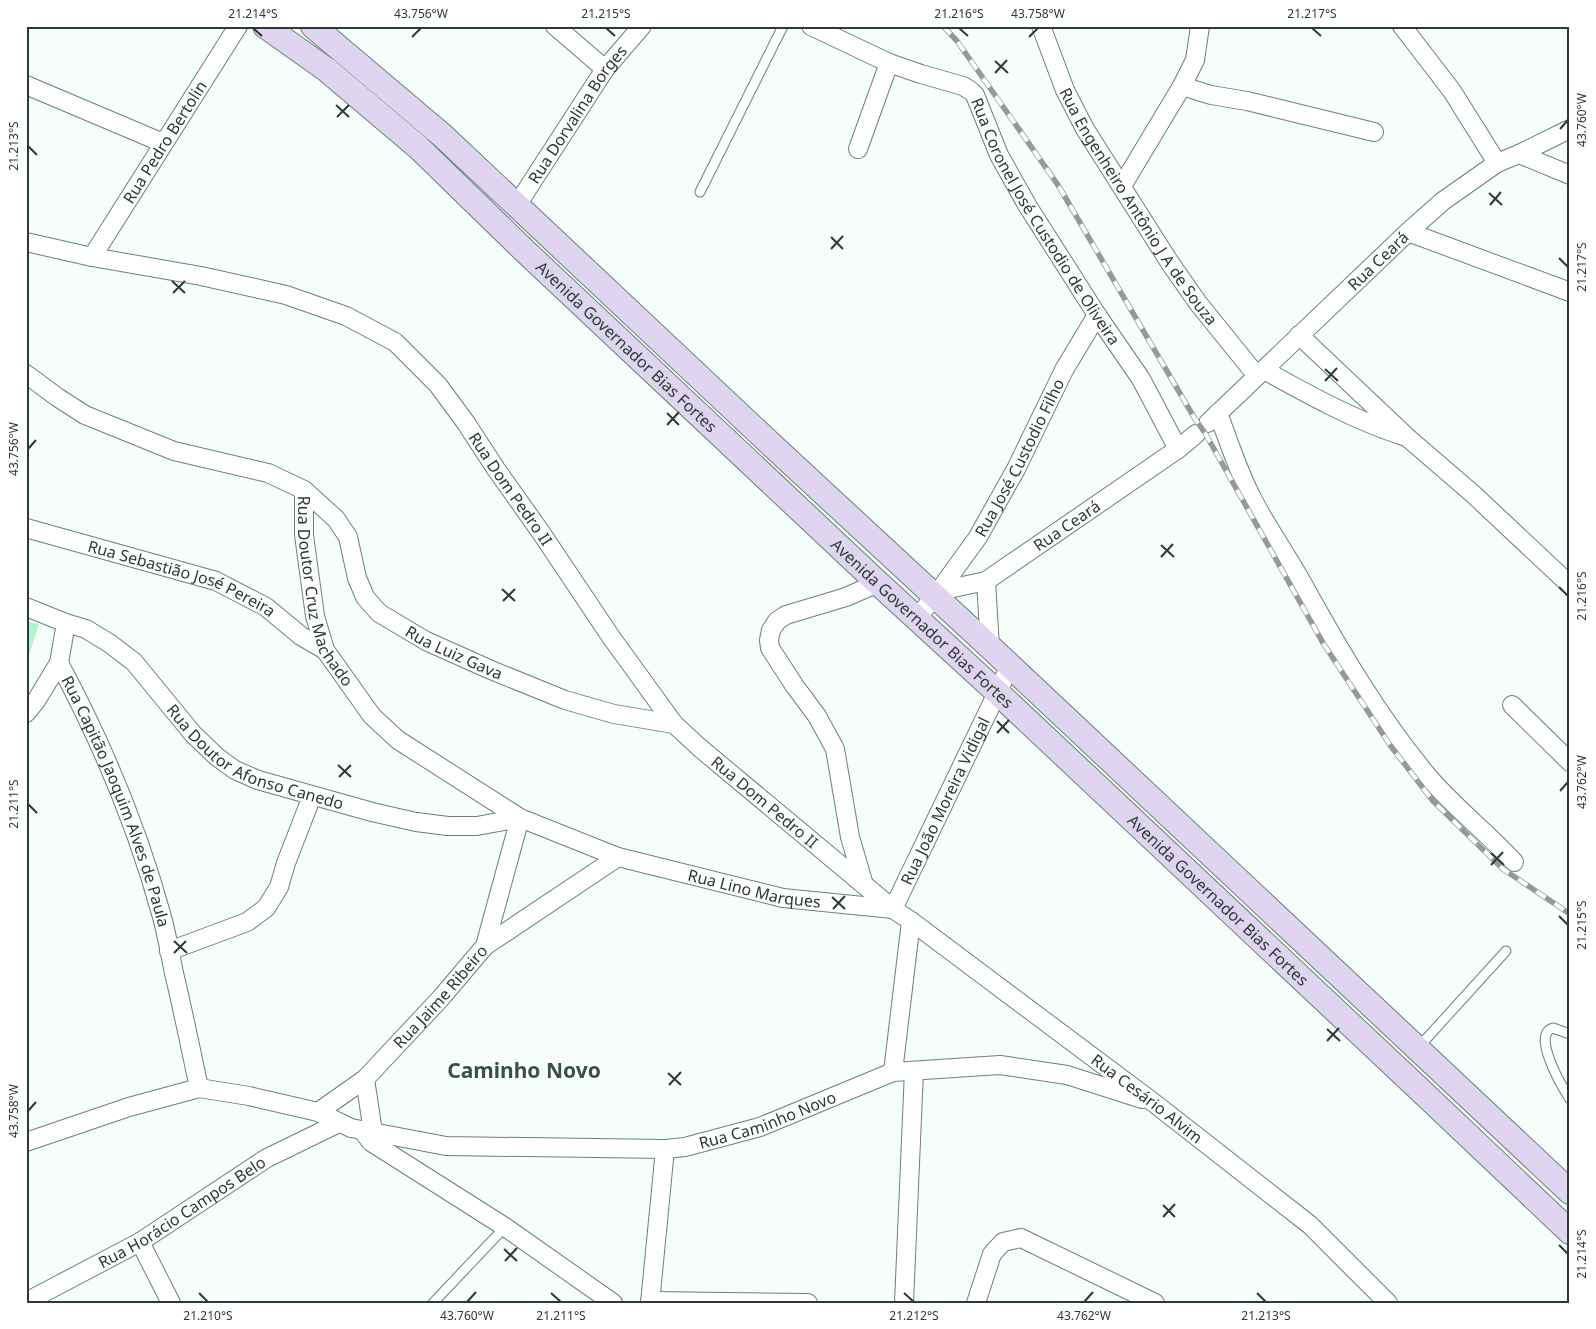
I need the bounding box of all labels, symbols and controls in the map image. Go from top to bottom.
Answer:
text: 21.214°S [228,5,278,22]
text: 43.756°W [394,5,448,22]
text: 21.215°S [581,5,631,22]
text: 21.216°S [934,5,984,22]
text: 43.758°W [1011,5,1065,22]
text: 21.217°S [1287,5,1337,22]
street label: Rua Dorvalina Borges [523,40,632,188]
street label: Rua Pedro Bertolin [118,76,212,208]
street label: Rua Engenheiro Antônio J A de Souza [1055,84,1223,330]
text: 43.760°W [1573,93,1590,147]
street label: Rua Coronel José Custodio de Oliveira [966,95,1125,349]
text: 21.213°S [5,121,22,171]
street label: Rua Ceará [1343,226,1413,295]
text: 21.217°S [1573,242,1590,292]
street label: Avenida Governador Bias Fortes [531,256,722,437]
street label: Rua José Custodio Filho [969,375,1069,541]
text: 43.756°W [5,422,22,476]
street label: Rua Dom Pedro II [464,428,558,550]
street label: Rua Ceará [1029,495,1104,556]
street label: Rua Doutor Cruz Machado [293,496,358,691]
street label: Avenida Governador Bias Fortes [826,534,1018,713]
street label: Rua Sebastião José Pereira [85,535,280,622]
text: 21.216°S [1573,571,1590,621]
street label: Rua Luiz Gava [401,620,506,685]
street label: Rua Capitão Jaoquim Alves de Paula [56,672,175,929]
street label: Rua Doutor Afonso Canedo [162,699,346,815]
street label: Rua João Moreira Vidigal [895,713,995,888]
street label: Rua Dom Pedro II [707,751,823,853]
text: 43.762°W [1573,755,1590,809]
text: 21.211°S [5,779,22,829]
street label: Avenida Governador Bias Fortes [1123,809,1313,991]
street label: Rua Lino Marques [686,864,822,913]
text: 21.215°S [1573,900,1590,950]
street label: Rua Jaime Ribeiro [388,940,492,1053]
street label: Rua Cesário Alvim [1087,1049,1207,1148]
district label: Caminho Novo [447,1056,601,1084]
text: 43.758°W [5,1084,22,1138]
street label: Rua Caminho Novo [696,1086,839,1154]
street label: Rua Horácio Campos Belo [94,1151,270,1273]
text: 21.214°S [1573,1229,1590,1279]
text: 21.210°S [183,1307,233,1324]
text: 43.760°W [440,1307,494,1324]
text: 21.211°S [536,1307,586,1324]
text: 21.212°S [889,1307,939,1324]
text: 43.762°W [1057,1307,1111,1324]
text: 21.213°S [1241,1307,1291,1324]

